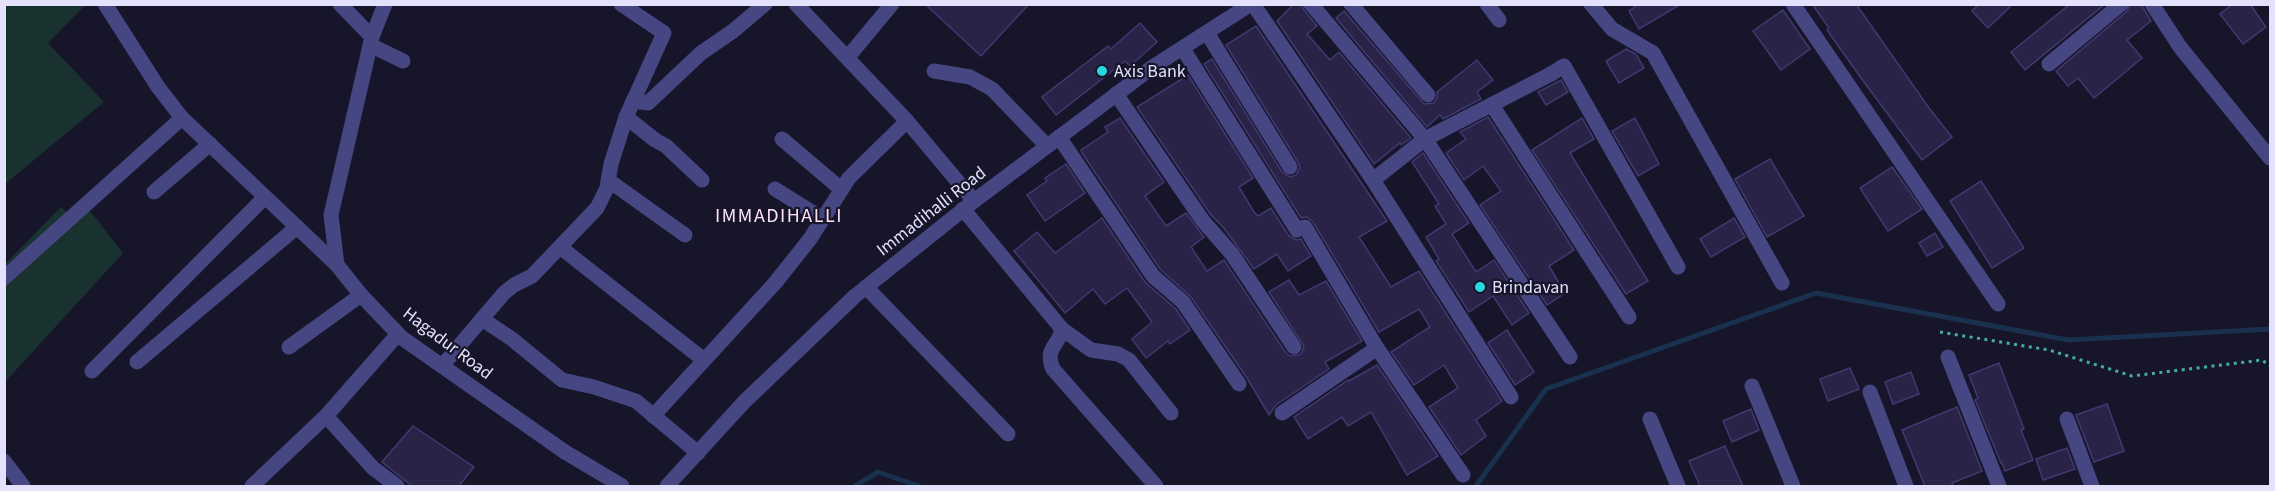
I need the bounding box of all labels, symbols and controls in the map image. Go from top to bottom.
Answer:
place label: Axis Bank [1114,59,1186,84]
marker: Axis Bank [1095,64,1109,78]
street label: Immadihalli Road [871,161,991,262]
district label: IMMADIHALLI [715,202,843,230]
place label: Brindavan [1492,275,1569,300]
marker: Brindavan [1473,280,1487,294]
street label: Hagadur Road [397,301,498,386]

